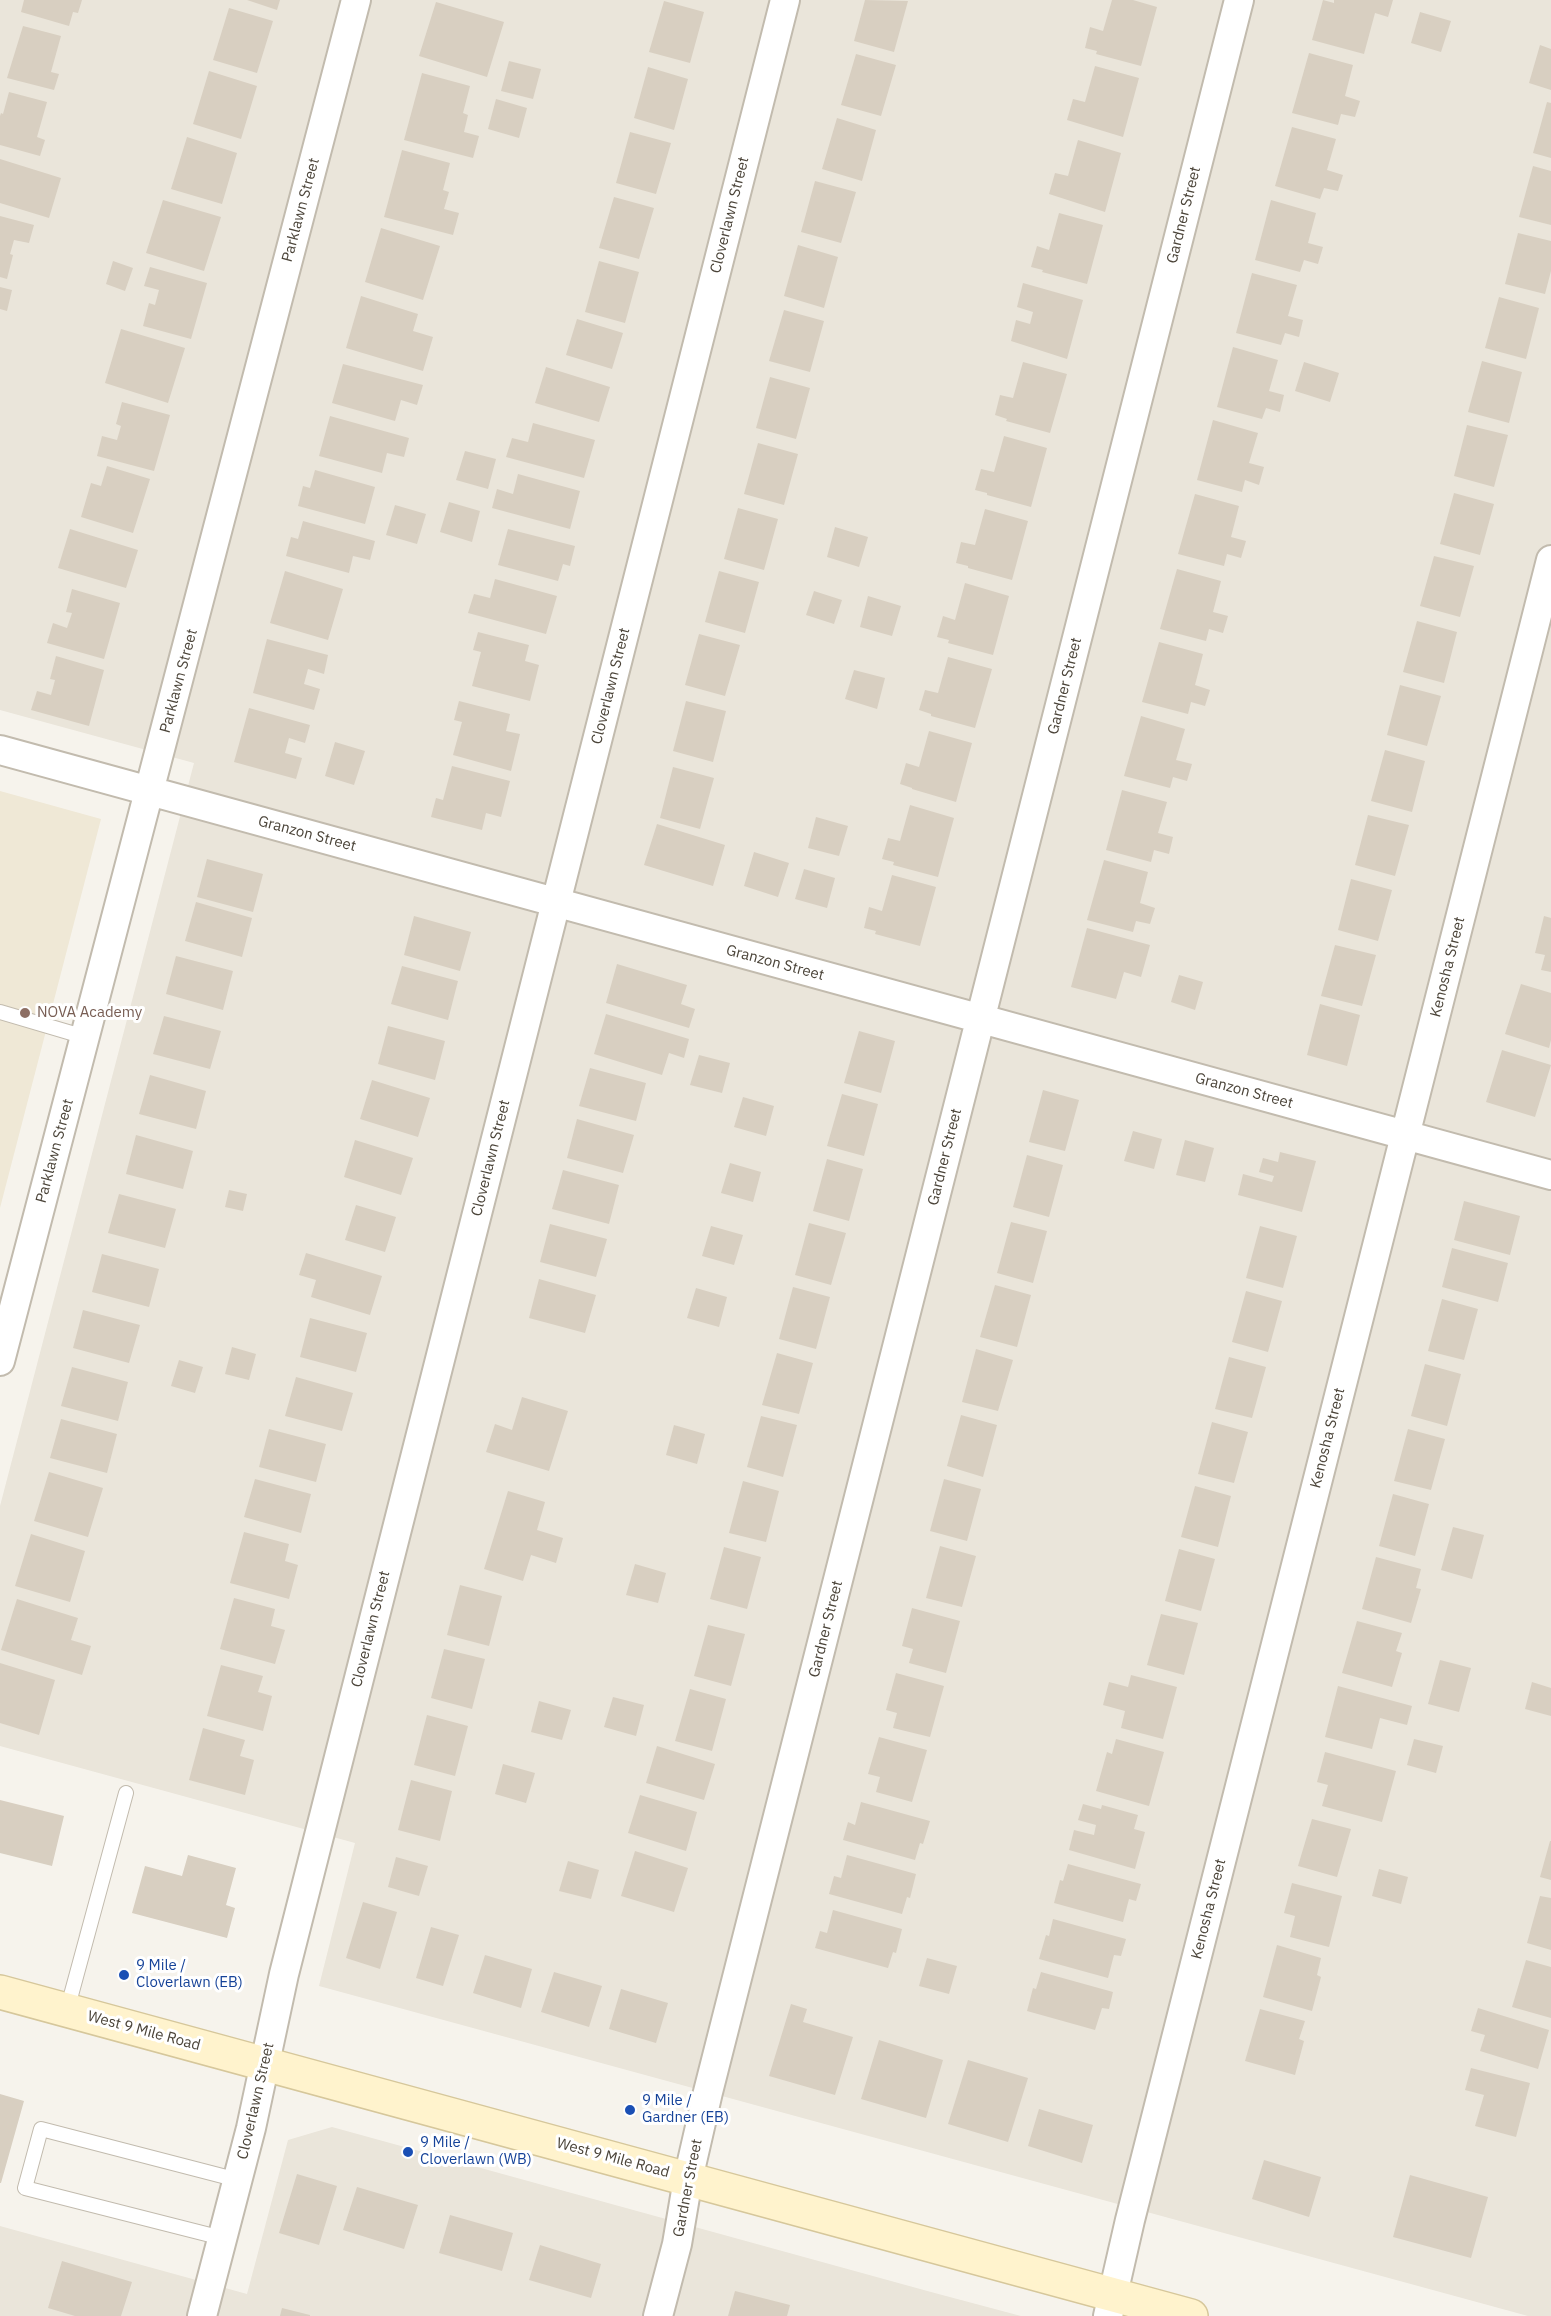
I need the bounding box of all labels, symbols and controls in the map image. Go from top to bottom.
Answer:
street label: Cloverlawn Street [707,155,753,275]
street label: Parklawn Street [278,156,324,264]
street label: Gardner Street [1163,165,1205,265]
street label: Cloverlawn Street [588,626,634,746]
street label: Parklawn Street [156,627,202,735]
street label: Gardner Street [1044,636,1086,736]
street label: Granzon Street [256,812,358,856]
street label: Kenosha Street [1427,915,1469,1019]
street label: Granzon Street [724,941,826,985]
place label: NOVA Academy [37,1004,142,1022]
marker: NOVA Academy [18,1006,32,1020]
street label: Granzon Street [1193,1069,1295,1113]
street label: Parklawn Street [32,1097,78,1205]
street label: Cloverlawn Street [468,1098,514,1218]
street label: Gardner Street [924,1107,966,1207]
street label: Kenosha Street [1307,1386,1349,1490]
street label: Cloverlawn Street [348,1569,394,1689]
street label: Gardner Street [805,1579,847,1679]
street label: Kenosha Street [1188,1857,1230,1961]
place label: 9 Mile / Cloverlawn (EB) [136,1957,243,1992]
marker: 9 Mile / Cloverlawn (EB) [117,1968,131,1982]
street label: West 9 Mile Road [86,2007,202,2055]
street label: Cloverlawn Street [234,2041,278,2161]
place label: 9 Mile / Gardner (EB) [642,2092,729,2127]
marker: 9 Mile / Gardner (EB) [623,2103,637,2117]
place label: 9 Mile / Cloverlawn (WB) [420,2134,532,2169]
street label: West 9 Mile Road [555,2134,671,2182]
street label: Gardner Street [670,2137,706,2239]
marker: 9 Mile / Cloverlawn (WB) [401,2145,415,2159]

